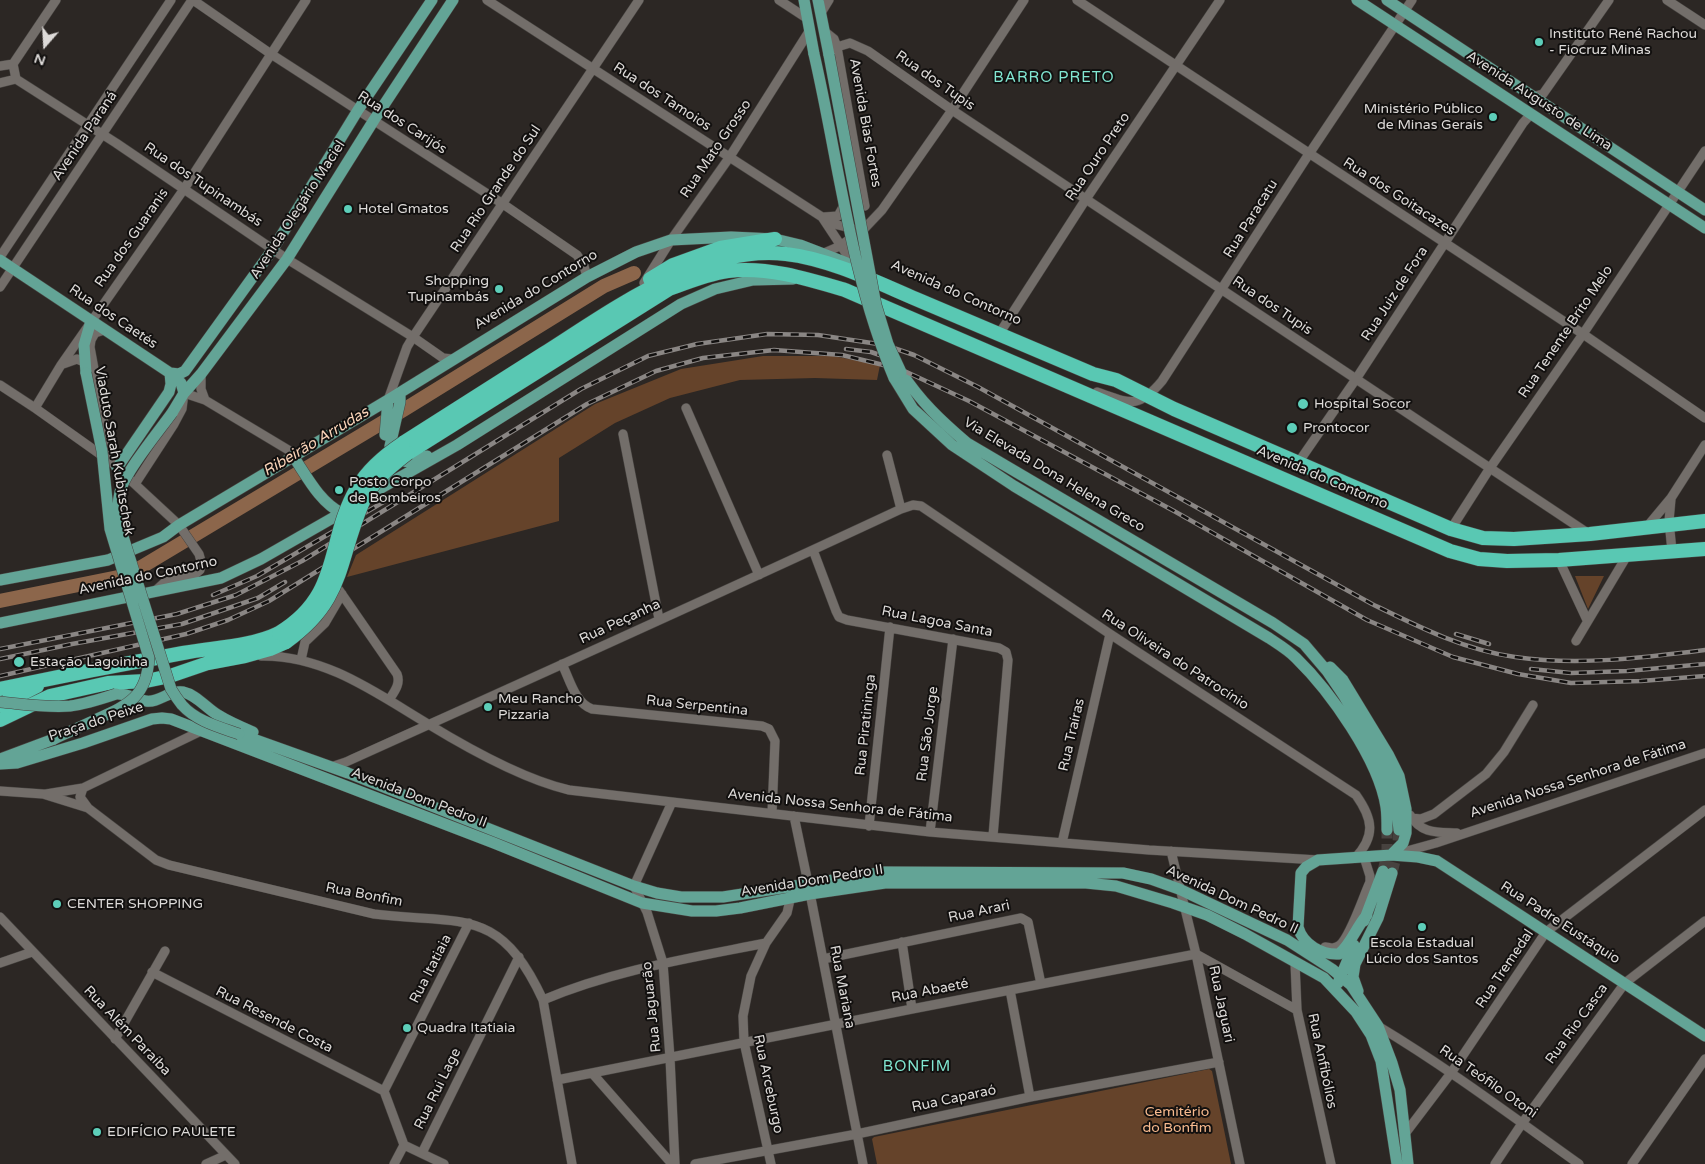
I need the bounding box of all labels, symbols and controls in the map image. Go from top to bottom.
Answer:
north arrow [20,20,70,70]
place label: Instituto René Rachou - Fiocruz Minas [1549,26,1697,58]
marker: Instituto René Rachou - Fiocruz Minas [1533,36,1545,48]
street label: Rua dos Tupis [892,47,978,115]
street label: Avenida Augusto de Lima [1463,48,1615,154]
text: N [32,50,48,70]
street label: Avenida Bias Fortes [845,57,885,189]
street label: Rua dos Tamoios [610,59,714,135]
district label: BARRO PRETO [992,69,1116,87]
street label: Avenida Paraná [49,88,121,184]
street label: Rua dos Carijós [354,88,450,158]
street label: Rua Mato Grosso [677,97,755,201]
place label: Ministério Público de Minas Gerais [1364,101,1483,134]
street label: Rua Ouro Preto [1062,110,1134,204]
marker: Ministério Público de Minas Gerais [1487,111,1499,123]
street label: Rua Rio Grande do Sul [447,122,545,256]
street label: Avenida Olegário Maciel [247,138,349,282]
street label: Rua dos Tupinambás [141,139,265,231]
street label: Rua dos Goitacazes [1340,154,1458,240]
street label: Rua Paracatu [1220,177,1282,261]
street label: Rua dos Guaranis [92,185,172,291]
place label: Hotel Gmatos [358,201,449,217]
marker: Hotel Gmatos [342,203,354,215]
street label: Rua Juiz de Fora [1358,244,1432,344]
street label: Avenida do Contorno [471,246,601,334]
street label: Avenida do Contorno [888,257,1024,329]
street label: Rua Tenente Brito Melo [1515,263,1617,401]
place label: Shopping Tupinambás [408,273,489,306]
street label: Rua dos Tupis [1229,273,1315,339]
street label: Rua dos Caetés [66,281,160,353]
marker: Shopping Tupinambás [493,283,505,295]
street label: Viaduto Sarah Kubitschek [91,365,137,537]
place label: Hospital Socor [1314,396,1411,412]
marker: Hospital Socor [1296,397,1310,411]
water label: Ribeirão Arrudas [260,403,372,481]
street label: Via Elevada Dona Helena Greco [960,414,1148,536]
place label: Prontocor [1303,420,1369,436]
marker: Prontocor [1285,421,1299,435]
street label: Avenida do Contorno [1254,443,1390,513]
place label: Posto Corpo de Bombeiros [349,474,441,507]
marker: Posto Corpo de Bombeiros [333,484,345,496]
street label: Avenida do Contorno [77,553,219,599]
street label: Rua Peçanha [577,596,663,648]
street label: Rua Lagoa Santa [880,603,994,641]
street label: Rua Oliveira do Patrocínio [1098,606,1252,714]
place label: Estação Lagoinha [30,654,148,670]
marker: Estação Lagoinha [12,655,26,669]
street label: Rua Piratininga [852,673,880,777]
street label: Rua São Jorge [914,686,942,782]
place label: Meu Rancho Pizzaria [498,691,582,724]
street label: Rua Serpentina [645,692,749,720]
street label: Rua Traíras [1055,697,1089,773]
street label: Praça do Peixe [47,699,145,745]
marker: Meu Rancho Pizzaria [482,701,494,713]
street label: Avenida Nossa Senhora de Fátima [1468,736,1688,822]
street label: Avenida Dom Pedro II [349,764,489,832]
street label: Avenida Nossa Senhora de Fátima [727,786,953,826]
street label: Avenida Dom Pedro II [740,861,884,901]
street label: Avenida Dom Pedro II [1163,862,1301,938]
street label: Rua Padre Eustáquio [1497,878,1623,968]
street label: Rua Bonfim [324,879,404,911]
place label: CENTER SHOPPING [67,896,203,912]
street label: Rua Arari [947,897,1011,927]
marker: CENTER SHOPPING [51,898,63,910]
marker: Escola Estadual Lúcio dos Santos [1416,921,1428,933]
street label: Rua Tremedal [1472,926,1538,1012]
street label: Rua Itatiaia [407,932,455,1006]
place label: Escola Estadual Lúcio dos Santos [1366,935,1478,968]
street label: Rua Mariana [826,944,858,1030]
street label: Rua Jaguarão [639,961,665,1053]
street label: Rua Jaguari [1205,964,1237,1044]
street label: Rua Abaeté [890,975,970,1007]
street label: Rua Rio Casca [1542,981,1612,1067]
street label: Rua Além Paraíba [80,983,174,1079]
street label: Rua Resende Costa [213,983,335,1057]
street label: Rua Anfibólios [1304,1012,1340,1110]
place label: Quadra Itatiaia [417,1020,515,1036]
marker: Quadra Itatiaia [401,1022,413,1034]
street label: Rua Arceburgo [749,1033,787,1135]
street label: Rua Teófilo Otoni [1436,1042,1540,1122]
street label: Rua Rui Lage [411,1046,465,1132]
district label: BONFIM [882,1058,952,1076]
street label: Rua Caparaó [910,1082,998,1116]
park label: Cemitério do Bonfim [1142,1104,1212,1136]
place label: EDIFÍCIO PAULETE [107,1124,236,1140]
marker: EDIFÍCIO PAULETE [91,1126,103,1138]

